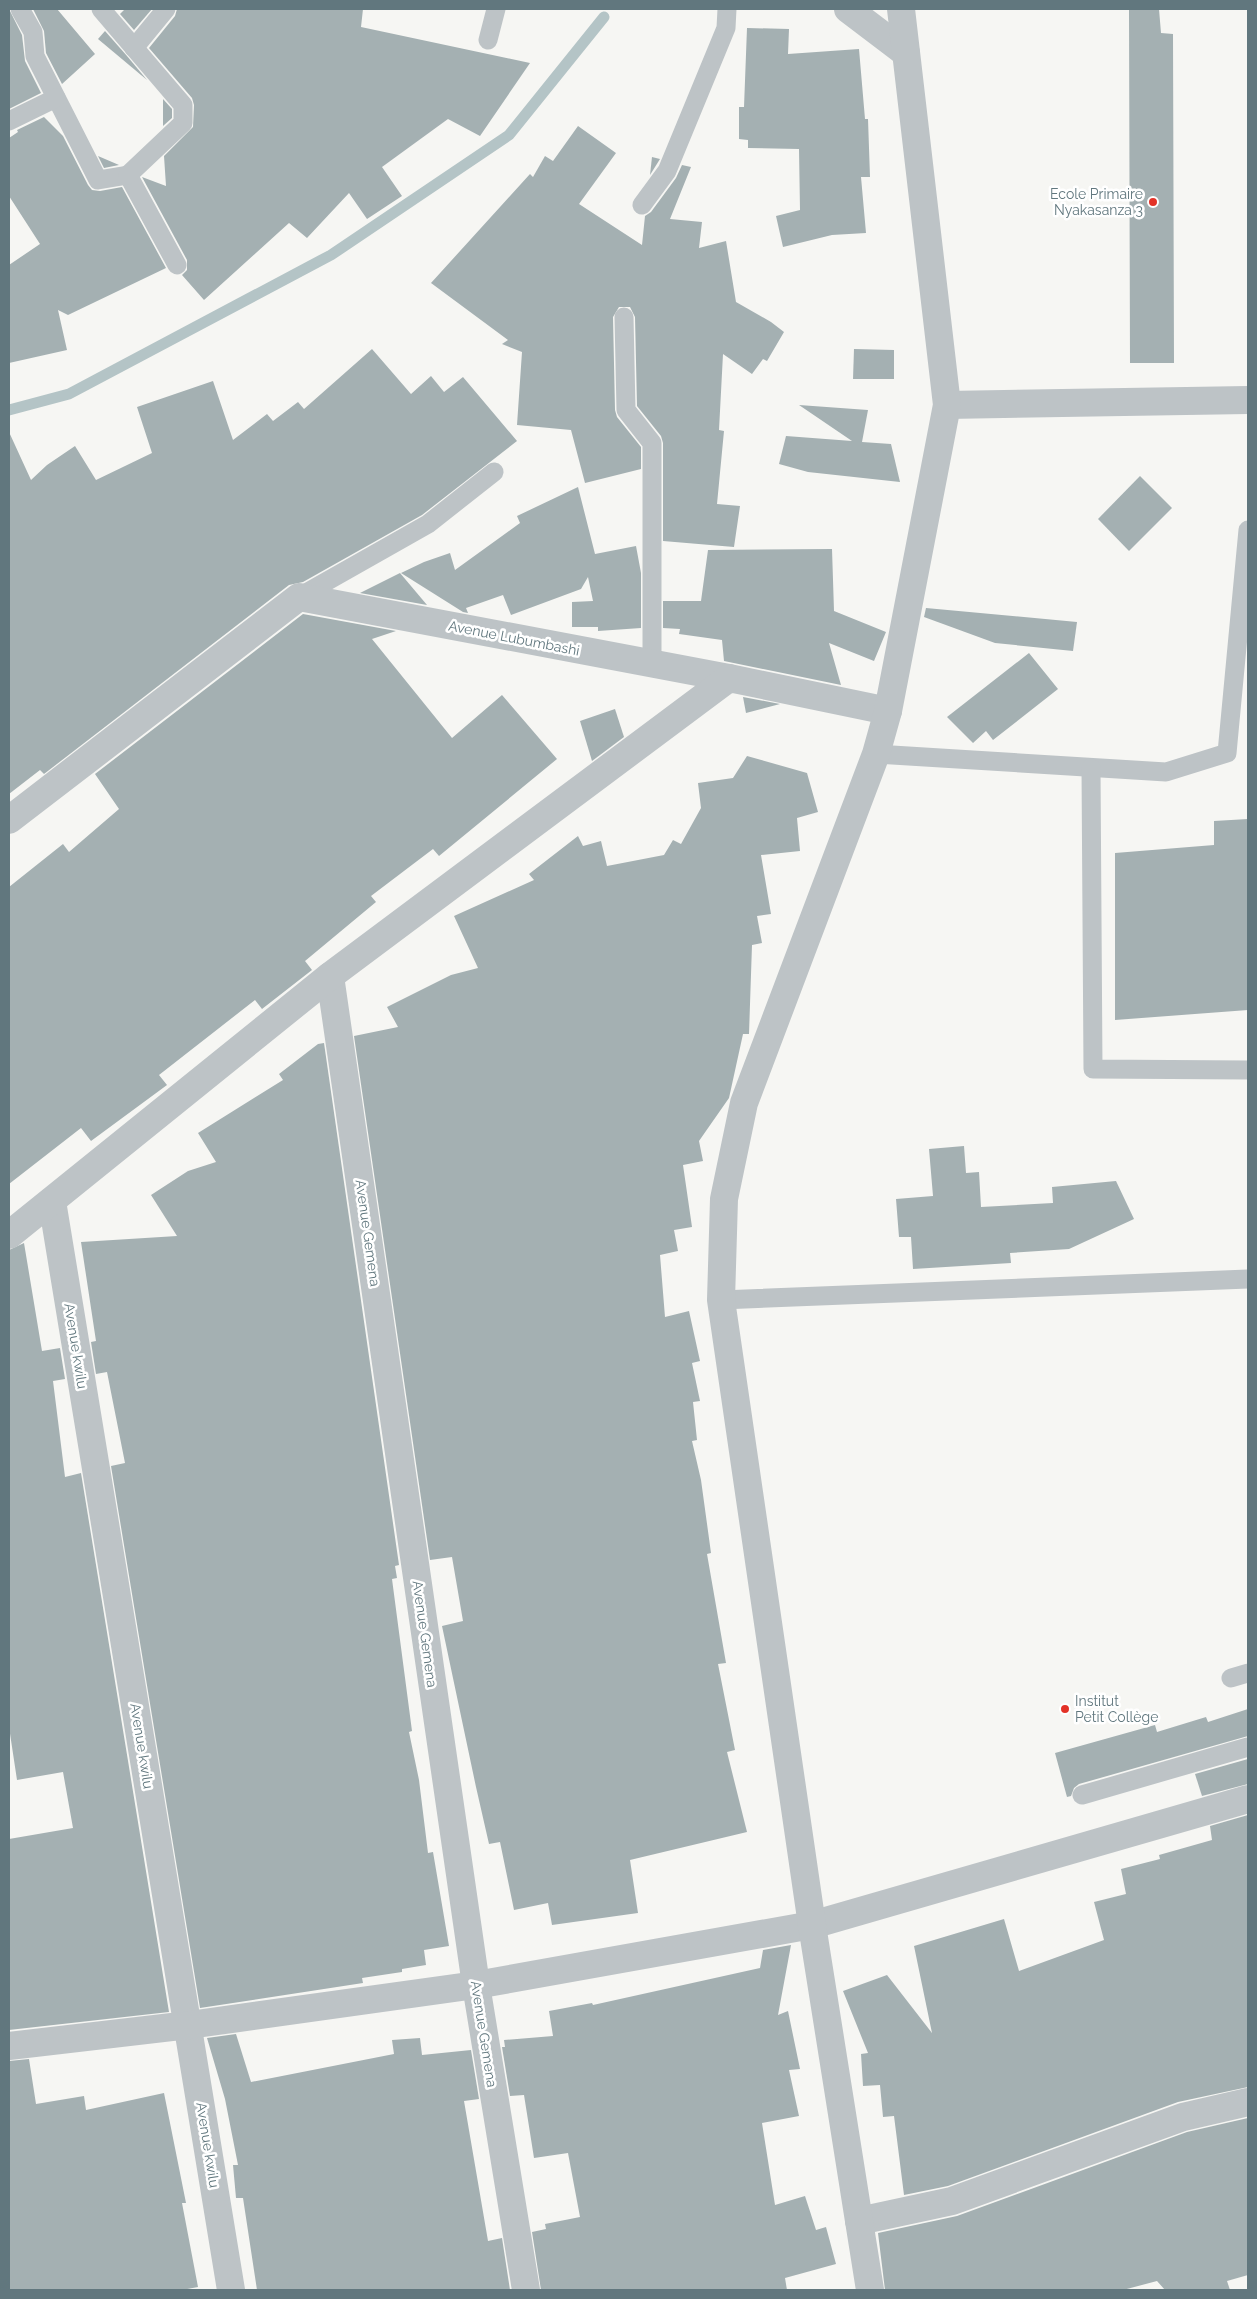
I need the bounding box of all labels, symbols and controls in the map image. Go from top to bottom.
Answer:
place label: Ecole Primaire Nyakasanza 3 [1050,186,1143,218]
marker: Ecole Primaire Nyakasanza 3 [1147,196,1159,208]
street label: Avenue Lubumbashi [447,617,581,659]
street label: Avenue Gemena [353,1178,383,1288]
street label: Avenue kwilu [61,1302,91,1390]
street label: Avenue Gemena [410,1579,440,1689]
place label: Institut Petit Collège [1075,1693,1158,1725]
street label: Avenue kwilu [127,1702,157,1790]
marker: Institut Petit Collège [1059,1703,1071,1715]
street label: Avenue Gemena [468,1979,500,2089]
street label: Avenue kwilu [193,2101,223,2189]

